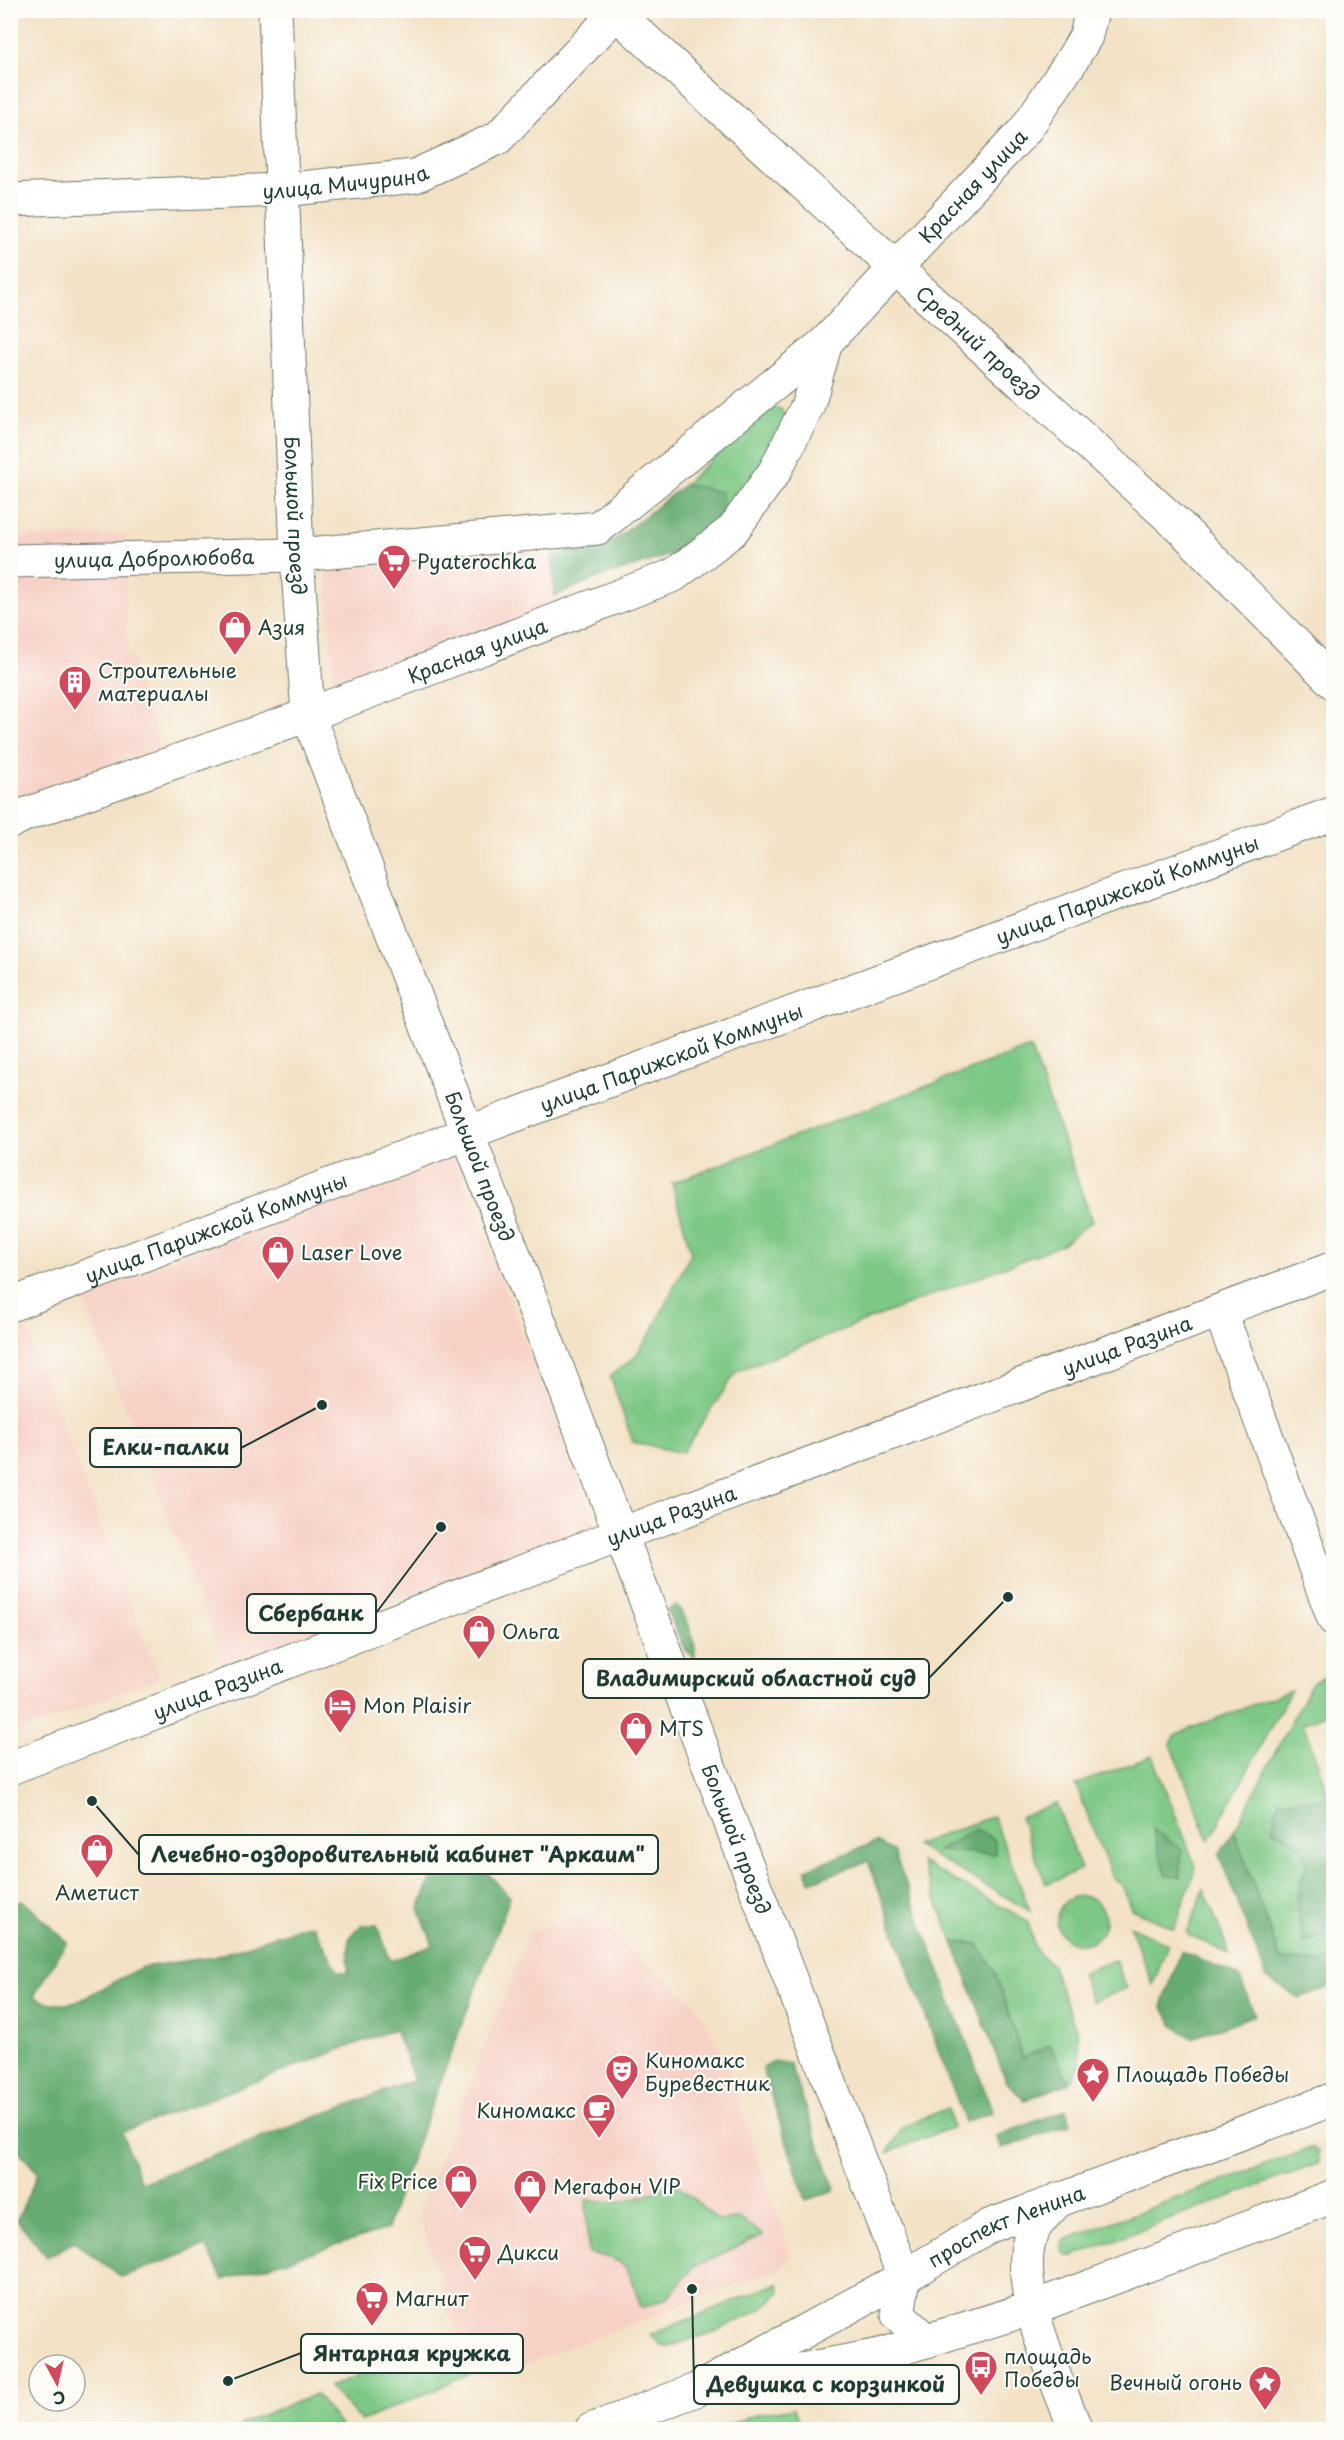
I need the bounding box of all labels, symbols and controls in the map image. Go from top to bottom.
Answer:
street label: Красная улица [912,121,1034,250]
street label: улица Мичурина [262,157,434,206]
street label: Средний проезд [909,278,1047,408]
street label: Большой проезд [277,436,315,596]
street label: улица Добролюбова [53,541,255,575]
supermarket icon: Pyaterochka [376,543,412,590]
place label: Pyaterochka [417,546,537,576]
shop icon: Азия [217,609,253,656]
street label: Красная улица [403,610,552,691]
place label: Азия [258,612,305,642]
place label: Строительные материалы [98,655,237,708]
building icon: Строительные материалы [57,664,93,711]
street label: улица Парижской Коммуны [991,827,1263,952]
street label: улица Парижской Коммуны [535,995,807,1120]
street label: Большой проезд [438,1087,523,1246]
street label: улица Парижской Коммуны [80,1165,352,1291]
shop icon: Laser Love [260,1234,296,1281]
place label: Laser Love [301,1237,402,1267]
street label: улица Разина [1057,1307,1196,1383]
callout: Елки-палки [90,1428,241,1467]
text: Елки-палки [102,1430,230,1462]
street label: улица Разина [602,1477,741,1553]
callout: Сбербанк [247,1594,376,1633]
text: Сбербанк [258,1596,364,1628]
shop icon: Ольга [461,1613,497,1660]
place label: Ольга [502,1616,560,1646]
street label: улица Разина [148,1650,287,1727]
callout: Владимирский областной суд [583,1659,929,1698]
text: Владимирский областной суд [596,1661,917,1693]
hotel icon: Mon Plaisir [322,1687,358,1734]
place label: Mon Plaisir [363,1690,471,1720]
shop icon: MTS [618,1710,654,1757]
place label: MTS [659,1713,704,1743]
street label: Большой проезд [695,1759,779,1919]
shop icon: Аметист [79,1832,115,1879]
callout: Лечебно-оздоровительный кабинет "Аркаим" [139,1835,658,1874]
text: Лечебно-оздоровительный кабинет "Аркаим" [151,1837,645,1869]
place label: Аметист [55,1877,140,1907]
place label: Киномакс Буревестник [645,2045,770,2098]
theatre icon: Киномакс Буревестник [604,2053,640,2100]
place icon: Площадь Победы [1075,2056,1111,2103]
place label: Площадь Победы [1116,2059,1289,2089]
cafe icon: Киномакс [581,2092,617,2139]
place label: Киномакс [476,2095,576,2125]
shop icon: Fix Price [443,2163,479,2210]
place label: Fix Price [357,2166,438,2196]
shop icon: Мегафон VIP [512,2168,548,2215]
place label: Мегафон VIP [553,2171,681,2201]
street label: проспект Ленина [922,2177,1089,2275]
supermarket icon: Дикси [457,2234,493,2281]
place label: Дикси [497,2237,559,2267]
supermarket icon: Магнит [354,2280,390,2327]
place label: Магнит [395,2283,469,2313]
callout: Янтарная кружка [301,2334,523,2373]
text: Янтарная кружка [313,2336,511,2368]
place label: площадь Победы [1004,2341,1092,2394]
bus stop icon: площадь Победы [963,2349,999,2396]
north arrow [27,2353,87,2413]
place icon: Вечный огонь [1247,2364,1283,2411]
callout: Девушка с корзинкой [694,2365,959,2404]
text: Девушка с корзинкой [706,2367,945,2399]
place label: Вечный огонь [1109,2367,1242,2397]
text: С [52,2386,67,2412]

